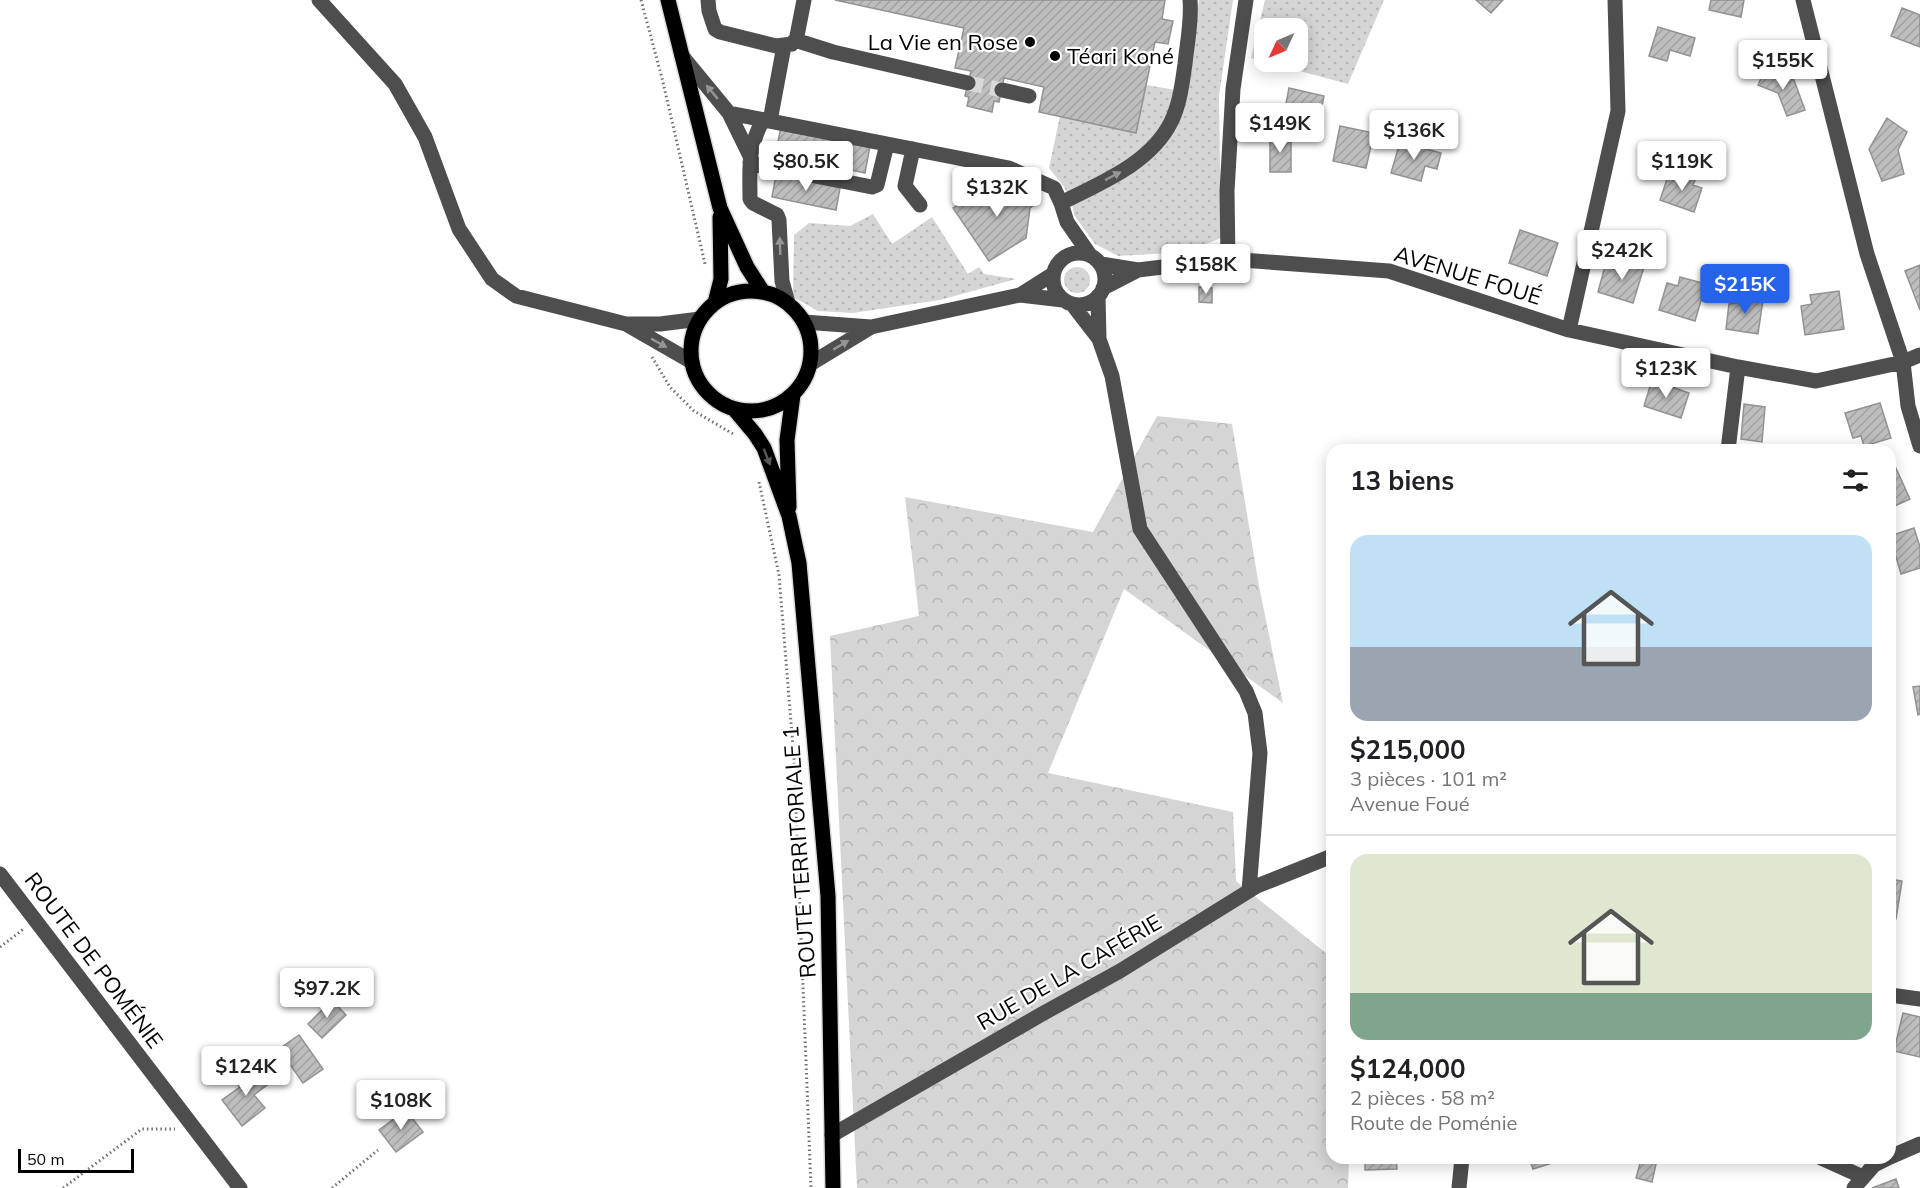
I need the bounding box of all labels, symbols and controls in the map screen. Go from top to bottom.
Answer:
north arrow [1254,18,1308,72]
map controls [1254,18,1308,72]
place label: La Vie en Rose [868,28,1018,56]
marker: La Vie en Rose [1023,35,1037,49]
pin: $155K [1741,40,1825,91]
place label: Téari Koné [1067,42,1174,70]
text: $155K [1752,47,1814,72]
marker: Téari Koné [1048,49,1062,63]
one-way arrow [706,85,719,100]
pin: $149K [1238,103,1322,154]
text: $149K [1249,110,1311,135]
pin: $136K [1372,110,1456,161]
text: $136K [1383,117,1445,142]
pin: $80.5K [757,141,855,192]
pin: $119K [1640,141,1724,192]
text: $80.5K [773,148,839,173]
text: $119K [1651,148,1713,173]
pin: $132K [955,167,1039,218]
one-way arrow [1105,171,1122,181]
text: $132K [966,174,1028,199]
pin: $242K [1580,230,1664,281]
one-way arrow [776,236,785,255]
text: $242K [1591,237,1653,262]
street label: AVENUE FOUÉ [1391,239,1545,311]
pin: $158K [1164,244,1248,295]
text: $158K [1175,251,1237,276]
pin: $215K [1703,264,1787,315]
text: $215K [1714,271,1776,296]
one-way arrow [651,338,667,349]
one-way arrow [833,340,849,351]
pin: $123K [1624,348,1708,399]
text: $123K [1635,355,1697,380]
one-way arrow [763,448,772,466]
text: 13 biens [1350,464,1454,497]
icon: filters [1839,464,1872,497]
icon: home [1557,574,1665,682]
street label: ROUTE TERRITORIALE 1 [776,725,822,979]
text: $215,000 [1350,733,1466,766]
text: 3 pièces · 101 m² [1350,766,1507,791]
text: Avenue Foué [1350,791,1470,816]
street label: ROUTE DE POMÉNIE [19,866,169,1054]
icon: home [1557,893,1665,1001]
street label: RUE DE LA CAFÉRIE [972,908,1166,1036]
pin: $97.2K [278,968,376,1019]
text: $97.2K [294,975,360,1000]
pin: $124K [204,1046,288,1097]
text: $124,000 [1350,1052,1466,1085]
text: $124K [215,1053,277,1078]
pin: $108K [359,1080,443,1131]
text: 2 pièces · 58 m² [1350,1085,1495,1110]
text: $108K [370,1087,432,1112]
text: Route de Poménie [1350,1110,1517,1135]
scale bar [18,1146,134,1174]
text: 50 m [27,1149,64,1169]

